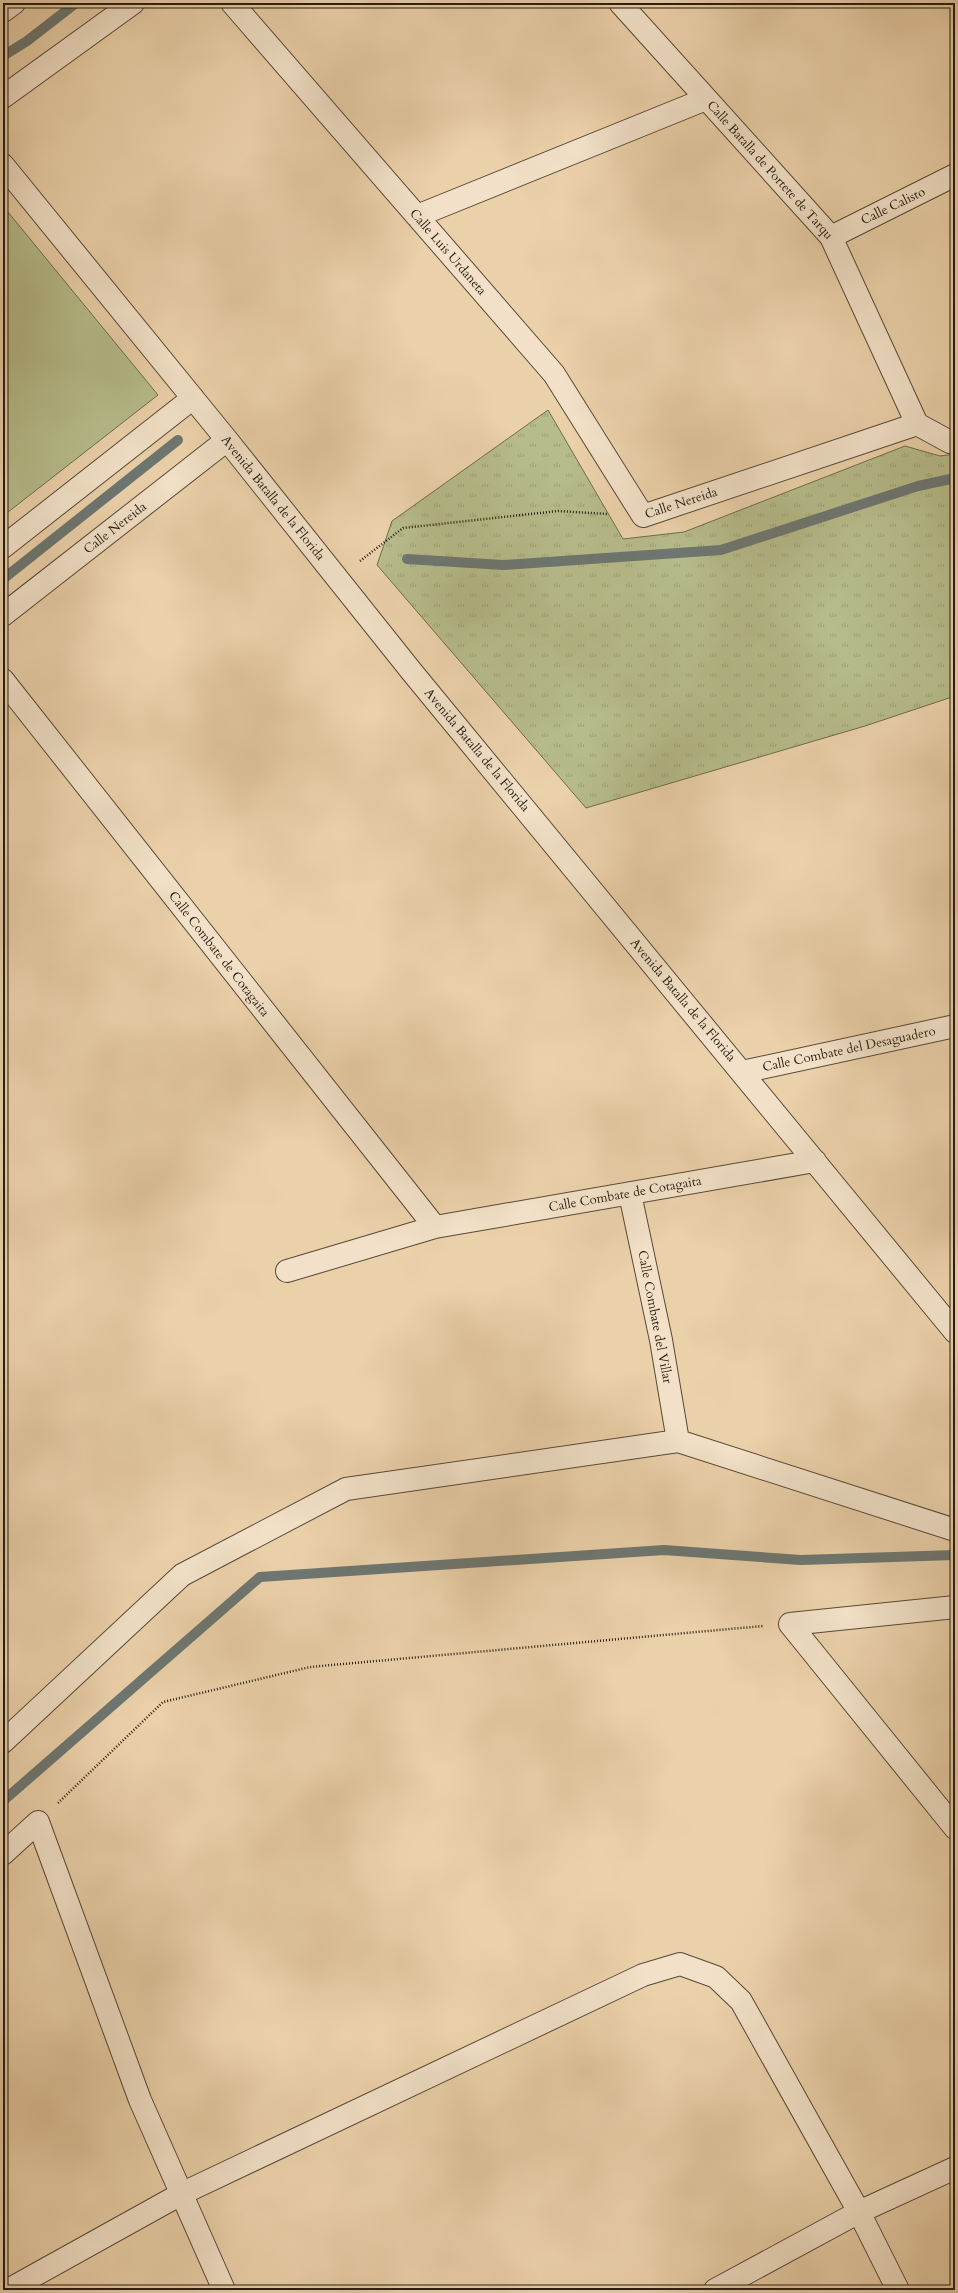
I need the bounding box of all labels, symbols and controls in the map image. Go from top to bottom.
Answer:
street label: Calle Batalla de Portete de Tarqu [703,97,837,243]
street label: Calle Calisto [858,183,928,229]
street label: Calle Luis Urdaneta [405,205,491,299]
street label: Avenida Batalla de la Florida [217,432,329,565]
street label: Calle Nereida [642,483,720,523]
street label: Calle Nereida [80,497,151,558]
street label: Avenida Batalla de la Florida [420,684,534,816]
street label: Calle Combate de Cotagaita [164,887,274,1021]
street label: Avenida Batalla de la Florida [626,934,740,1066]
street label: Calle Combate del Desaguadero [761,1022,937,1076]
street label: Calle Combate de Cotagaita [547,1172,703,1216]
street label: Calle Combate del Villar [633,1249,677,1385]

